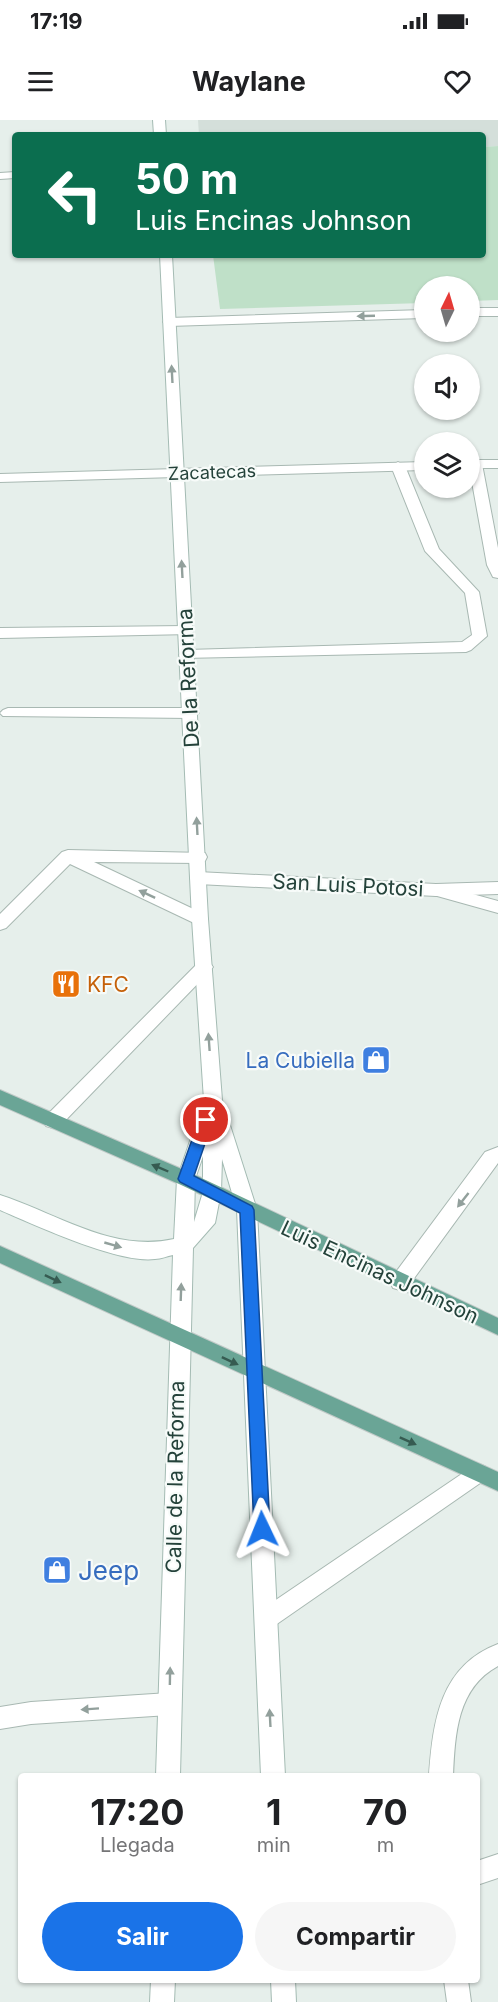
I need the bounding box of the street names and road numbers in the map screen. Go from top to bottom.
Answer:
street label: Zacatecas [168,460,256,484]
street label: De la Reforma [172,608,204,748]
street label: San Luis Potosi [272,869,424,901]
street label: Luis Encinas Johnson [277,1215,483,1329]
street label: Calle de la Reforma [161,1380,189,1574]

